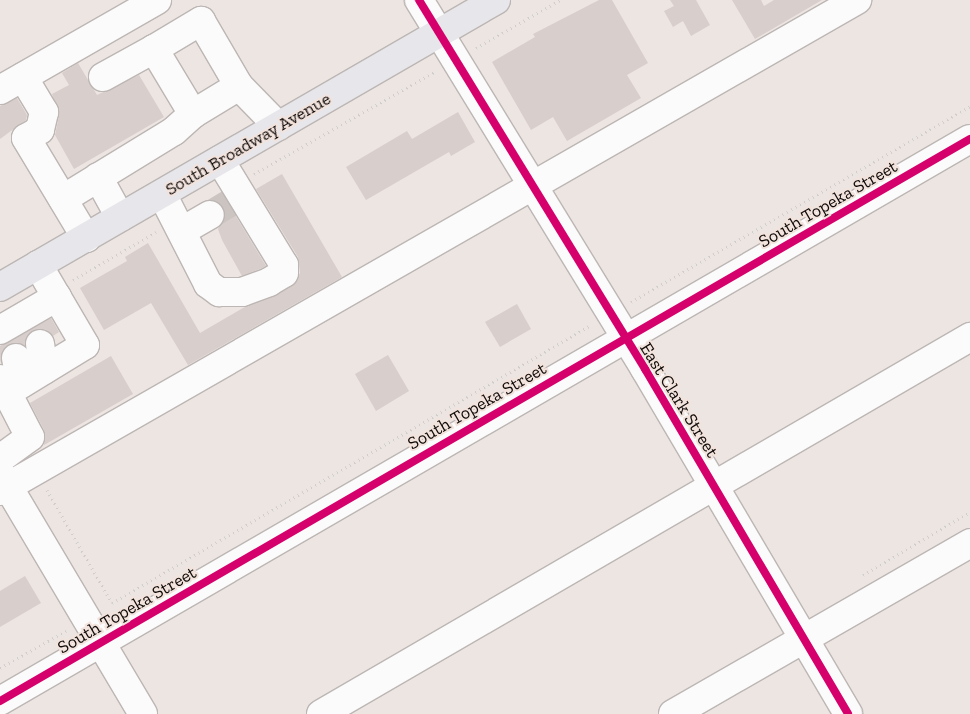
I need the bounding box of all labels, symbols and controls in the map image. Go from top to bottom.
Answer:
street label: South Broadway Avenue [161,88,335,200]
street label: South Topeka Street [755,155,901,253]
street label: East Clark Street [635,339,723,461]
street label: South Topeka Street [404,357,550,455]
street label: South Topeka Street [54,561,200,659]

